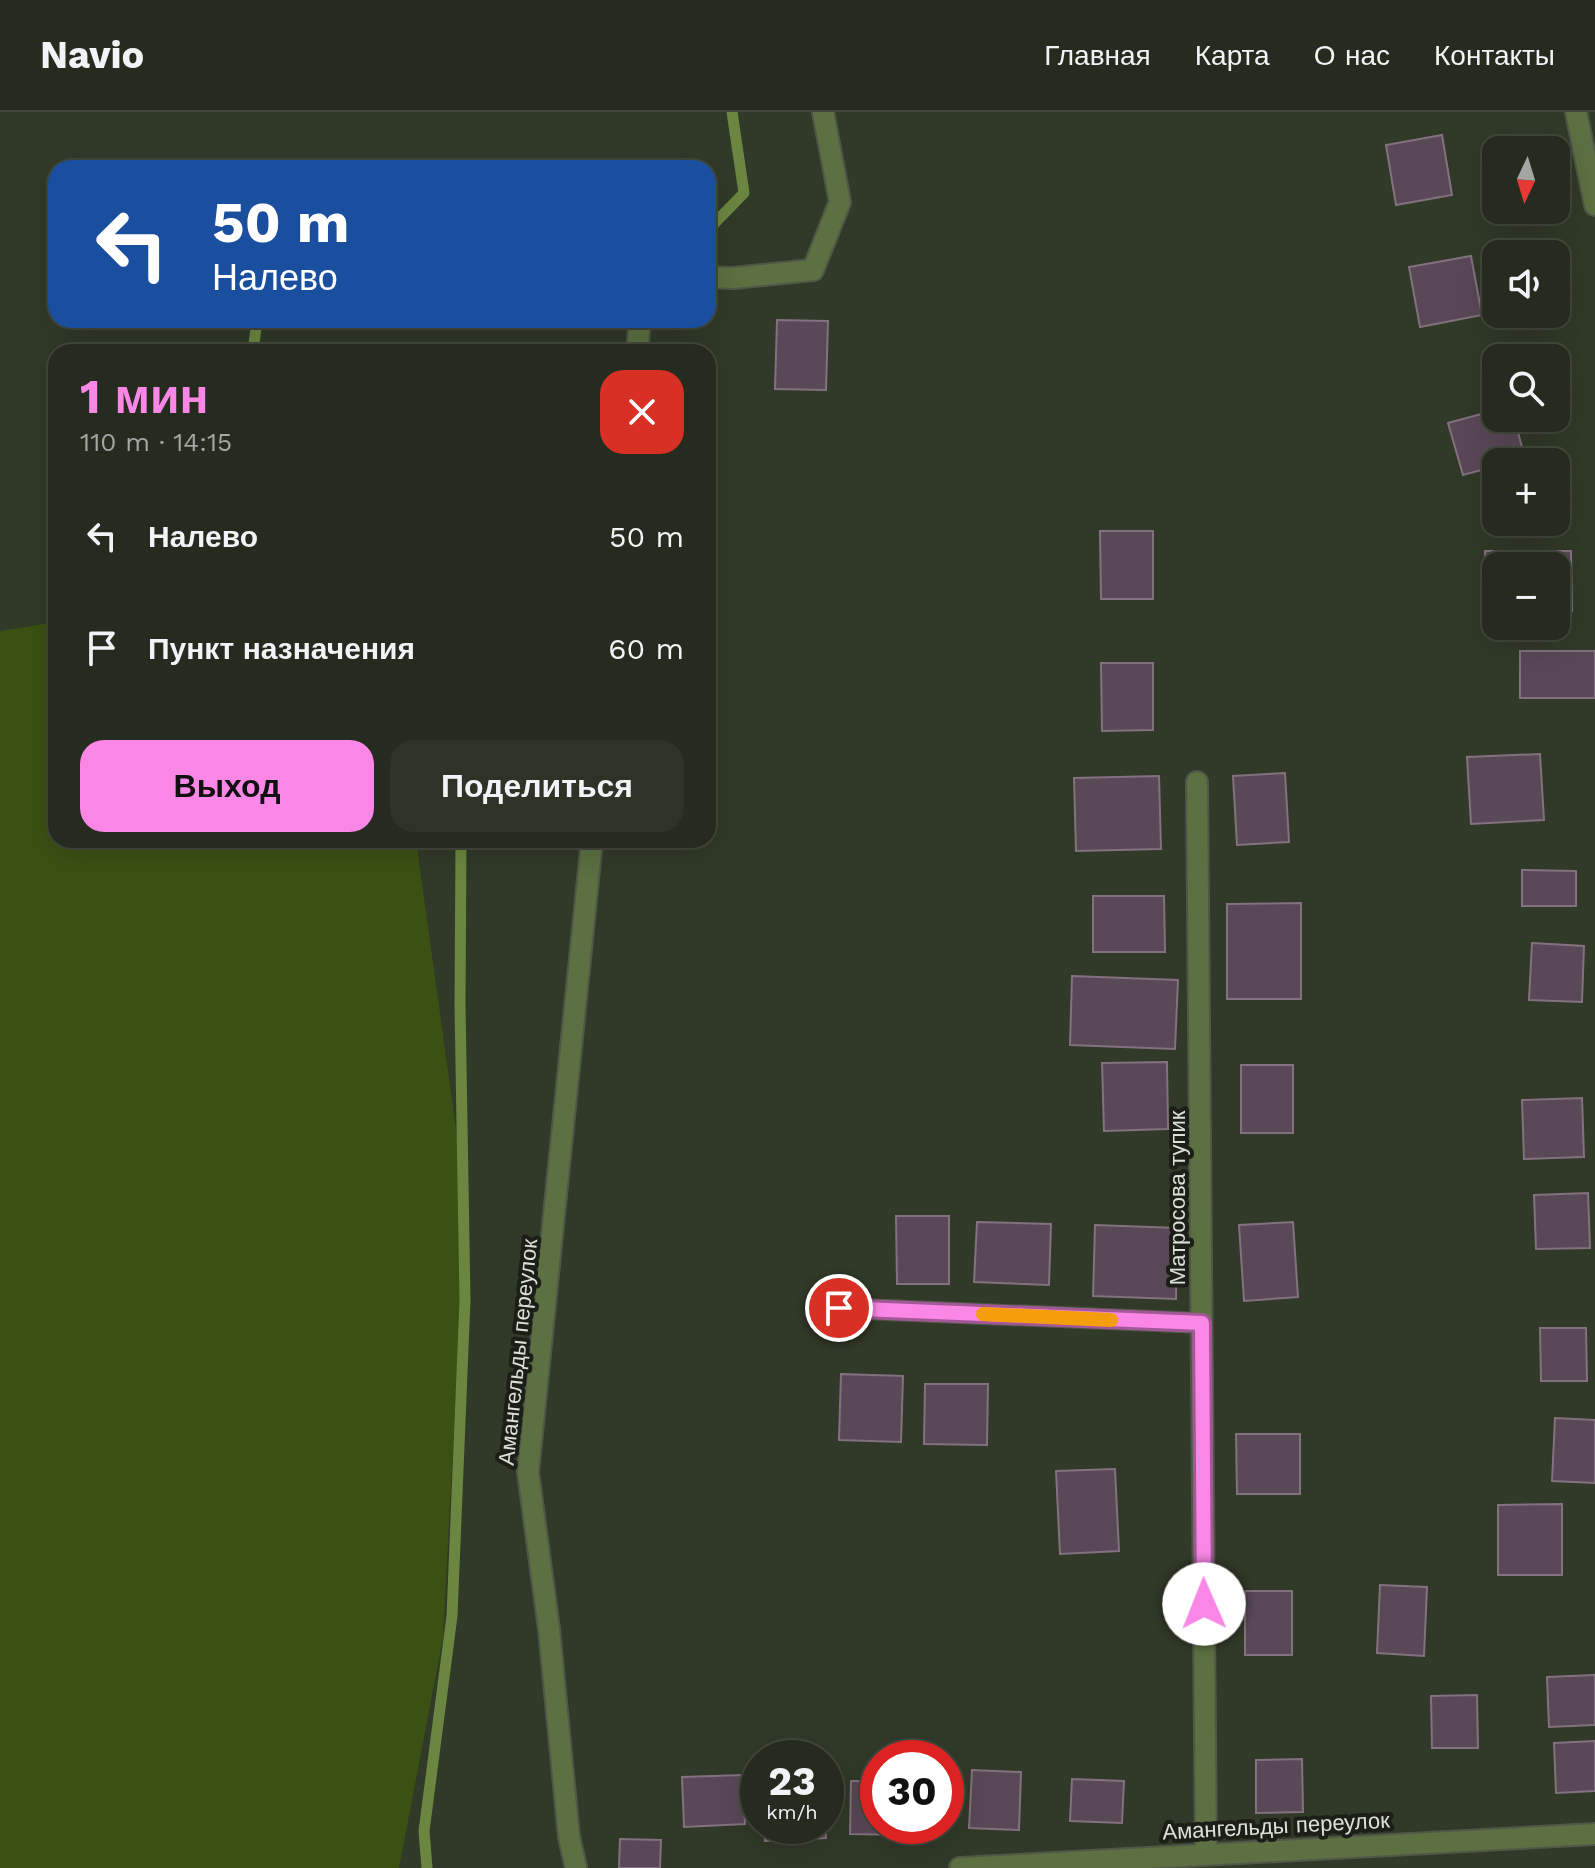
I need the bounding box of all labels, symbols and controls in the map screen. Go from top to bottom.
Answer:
text: Navio [40,33,144,77]
text: Главная [1044,39,1151,72]
text: Карта [1195,39,1270,72]
text: О нас [1314,39,1390,72]
text: Контакты [1434,39,1555,72]
north arrow [1482,136,1570,224]
map controls [1482,136,1570,640]
text: 50 m [212,190,349,256]
icon: left [80,192,184,296]
button: sound [1482,240,1570,328]
text: Налево [212,257,338,299]
button: search [1482,344,1570,432]
text: 1 мин [80,368,208,425]
button: close [600,370,684,454]
text: 110 m · 14:15 [80,427,232,457]
button: + [1482,448,1570,536]
icon: left [80,514,124,558]
text: Налево [148,519,258,554]
text: 50 m [609,519,684,554]
button: − [1482,552,1570,640]
icon: arrive [80,626,124,670]
text: Пункт назначения [148,631,415,666]
text: 60 m [608,631,684,666]
button: Выход [80,740,374,832]
button: Поделиться [390,740,684,832]
street label: Матросова тупик [1165,1110,1190,1285]
street label: Амангельды переулок [494,1237,542,1466]
pin [805,1274,873,1342]
icon: arrive [817,1286,861,1330]
position arrow [1162,1562,1246,1646]
speed limit sign: 30 [860,1740,964,1844]
text: 23 [768,1758,816,1805]
text: km/h [766,1800,818,1824]
street label: Амангельды переулок [1162,1808,1391,1844]

